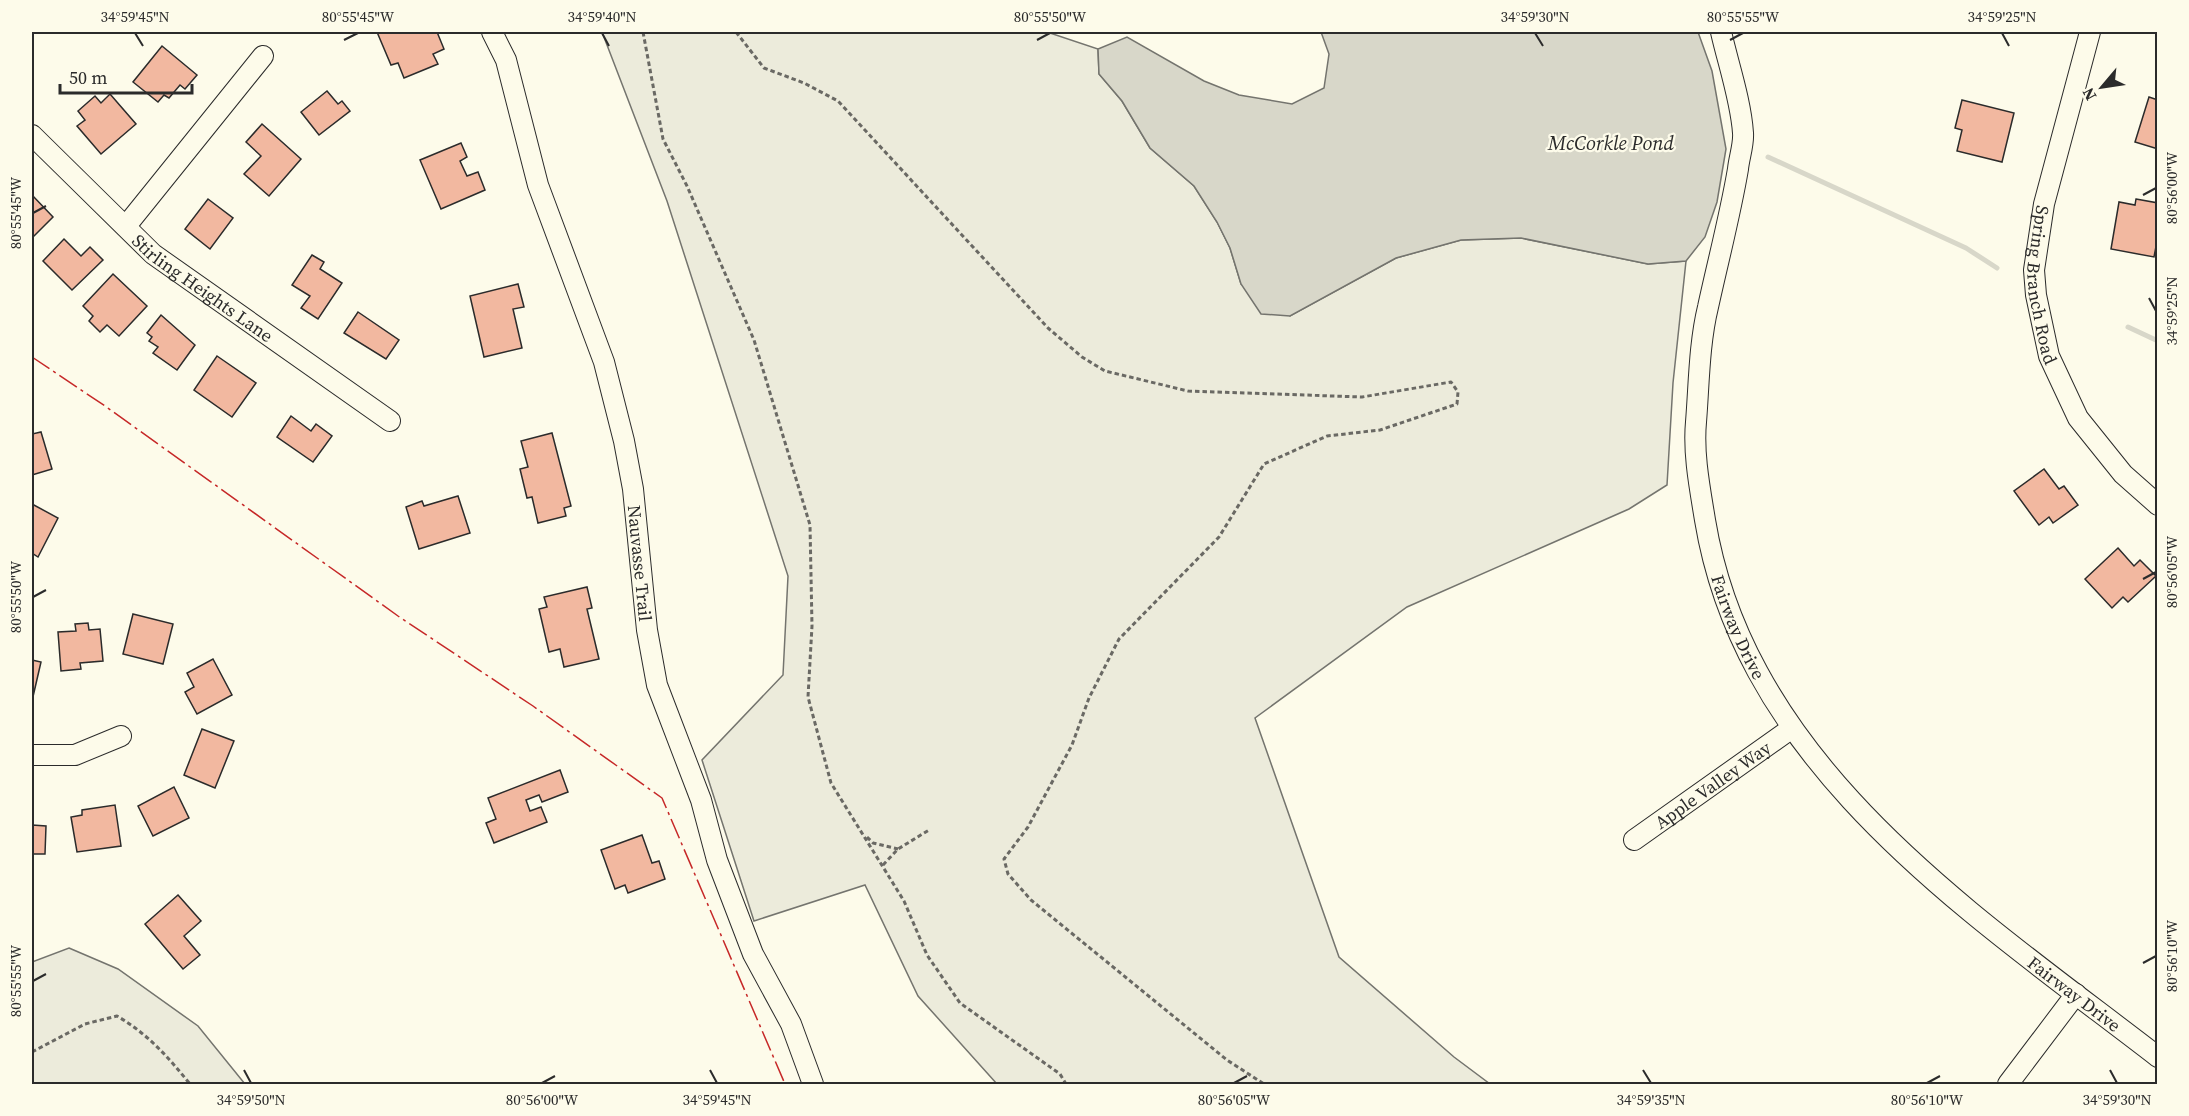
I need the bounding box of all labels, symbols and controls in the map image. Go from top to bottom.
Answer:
text: 34°59'45"N [100,6,170,27]
text: 80°55'45"W [322,6,395,27]
text: 34°59'40"N [567,6,637,27]
text: 80°55'50"W [1014,6,1087,27]
text: 34°59'30"N [1500,6,1570,27]
text: 80°55'55"W [1707,6,1780,27]
text: 34°59'25"N [1967,6,2037,27]
scale bar [60,57,192,95]
north arrow [2072,57,2132,117]
text: 50 m [69,65,107,90]
text: N [2076,84,2101,105]
water label: McCorkle Pond [1547,129,1675,157]
text: 80°56'00"W [2161,151,2182,224]
text: 80°55'45"W [5,176,26,249]
street label: Spring Branch Road [2021,204,2064,368]
street label: Stirling Heights Lane [127,228,279,348]
text: 34°59'25"N [2161,276,2182,346]
street label: Nauvasse Trail [622,504,659,622]
text: 80°56'05"W [2161,535,2182,608]
text: 80°55'50"W [5,560,26,633]
street label: Fairway Drive [1706,572,1772,684]
street label: Apple Valley Way [1649,734,1776,834]
text: 80°56'10"W [2161,919,2182,992]
text: 80°55'55"W [5,944,26,1017]
street label: Fairway Drive [2023,950,2126,1037]
text: 34°59'50"N [216,1089,286,1110]
text: 80°56'00"W [506,1089,579,1110]
text: 34°59'45"N [682,1089,752,1110]
text: 80°56'05"W [1198,1089,1271,1110]
text: 34°59'35"N [1616,1089,1686,1110]
text: 80°56'10"W [1891,1089,1964,1110]
text: 34°59'30"N [2082,1089,2152,1110]

